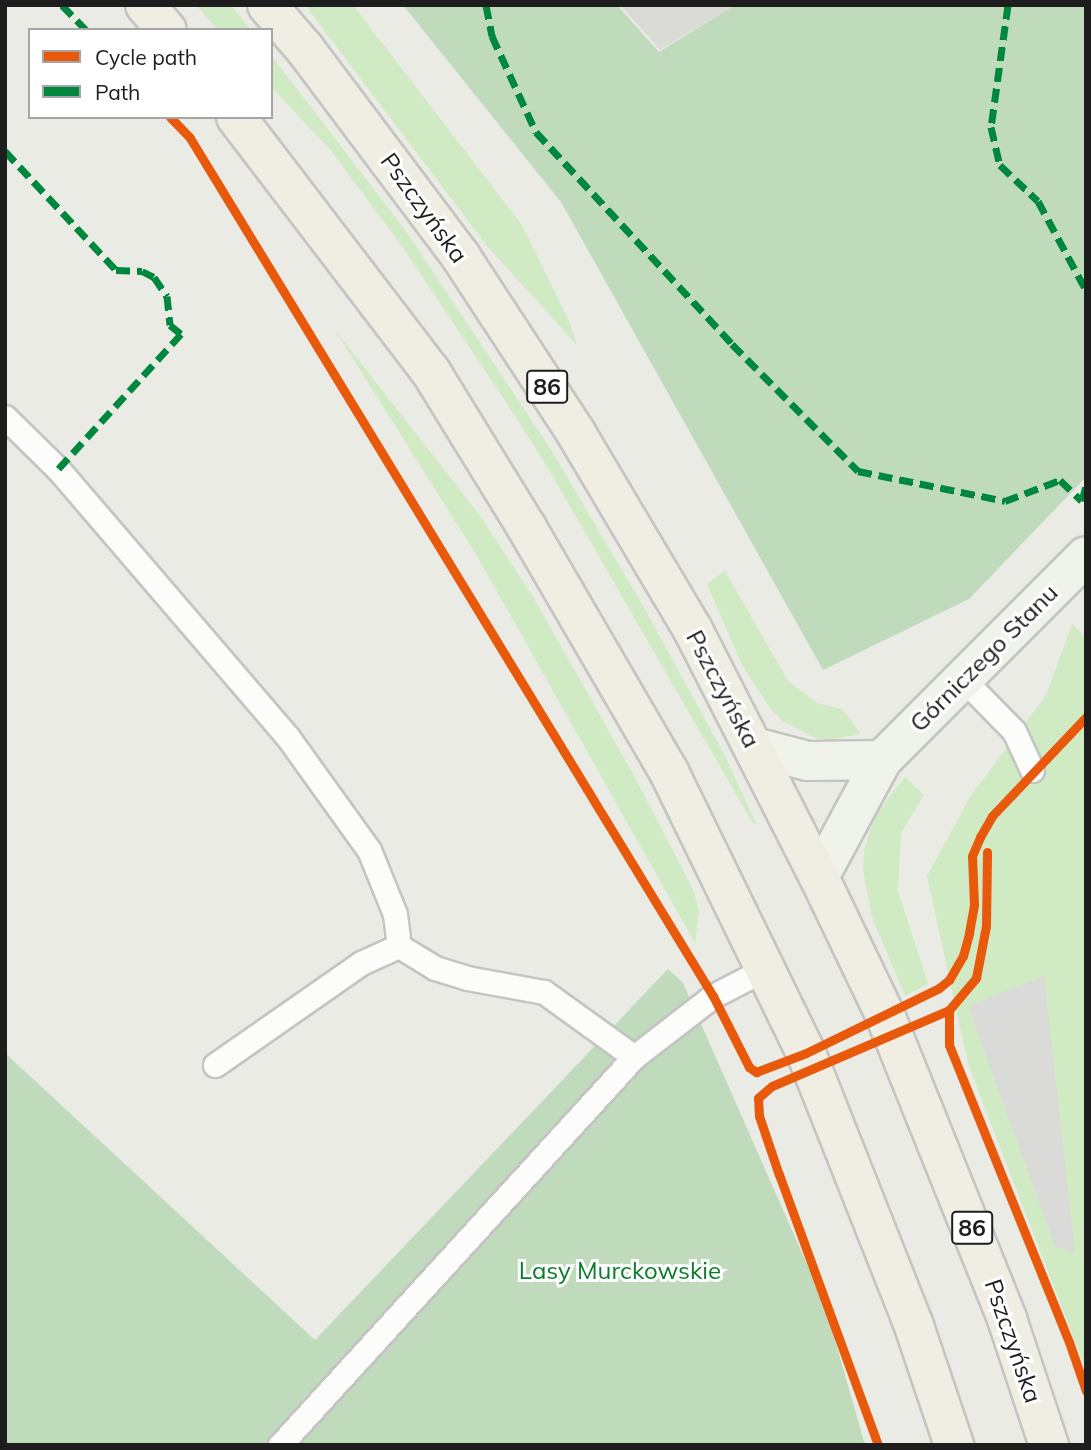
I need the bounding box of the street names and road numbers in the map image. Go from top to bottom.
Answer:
street label: Pszczyńska [375,147,473,269]
road number: 86 [526,368,568,406]
street label: Górniczego Stanu [904,578,1064,738]
street label: Pszczyńska [680,625,766,753]
road number: 86 [951,1208,993,1247]
street label: Pszczyńska [978,1275,1048,1407]

